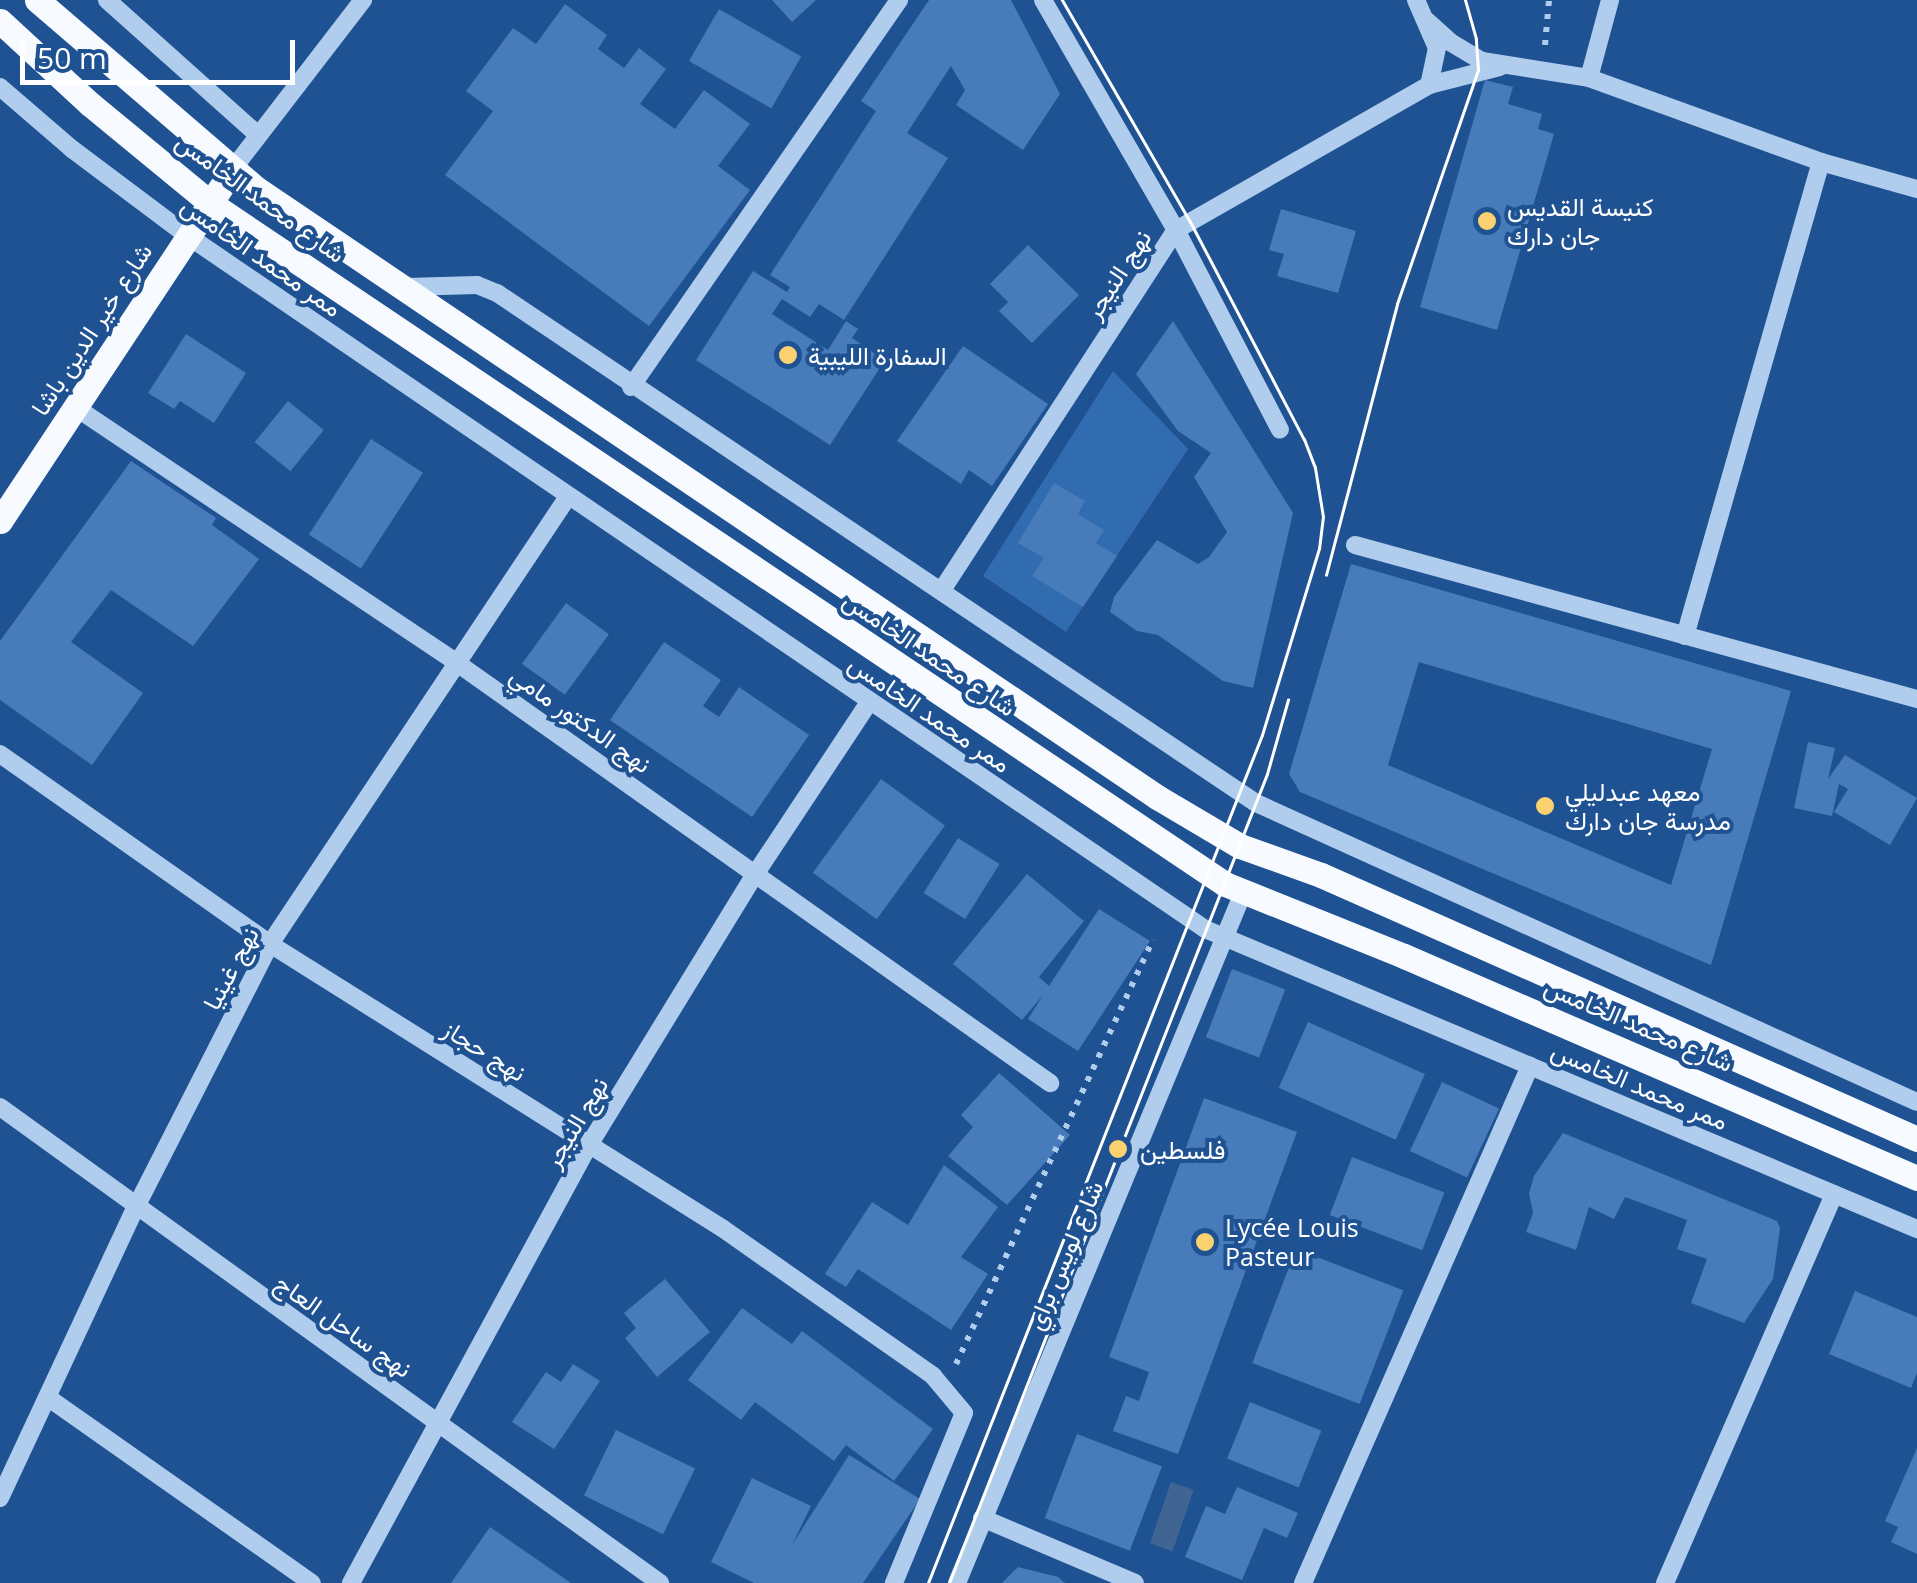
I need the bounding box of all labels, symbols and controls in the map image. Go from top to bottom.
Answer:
scale bar [25,20,300,82]
text: 50 m [37,37,107,78]
street label: شارع محمد الخامس [170,125,352,269]
street label: ممر محمد الخامس [176,189,348,323]
place label: كنيسة القديس جان دارك [1507,192,1654,251]
marker: كنيسة القديس جان دارك [1476,210,1498,232]
street label: نهج النيجر [1077,224,1157,324]
street label: شارع خير الدين باشا [24,237,158,421]
place label: السفارة الليبية [808,340,947,370]
marker: السفارة الليبية [777,344,799,366]
street label: شارع محمد الخامس [838,584,1022,722]
street label: ممر محمد الخامس [843,648,1017,778]
street label: نهج الدكتور مامي [505,659,657,779]
place label: معهد عبدليلي مدرسة جان دارك [1565,777,1731,836]
marker: معهد عبدليلي مدرسة جان دارك [1534,795,1556,817]
street label: نهج غينيا [196,921,264,1015]
street label: شارع محمد الخامس [1540,971,1738,1077]
street label: نهج حجاز [438,1013,532,1087]
street label: ممر محمد الخامس [1547,1034,1733,1136]
street label: نهج النيجر [536,1071,614,1173]
place label: فلسطين [1140,1134,1225,1164]
marker: فلسطين [1105,1136,1131,1162]
street label: شارع لويس براي [1019,1176,1109,1334]
place label: Lycée Louis Pasteur [1225,1213,1359,1272]
marker: Lycée Louis Pasteur [1194,1231,1216,1253]
street label: نهج ساحل العاج [270,1267,418,1383]

